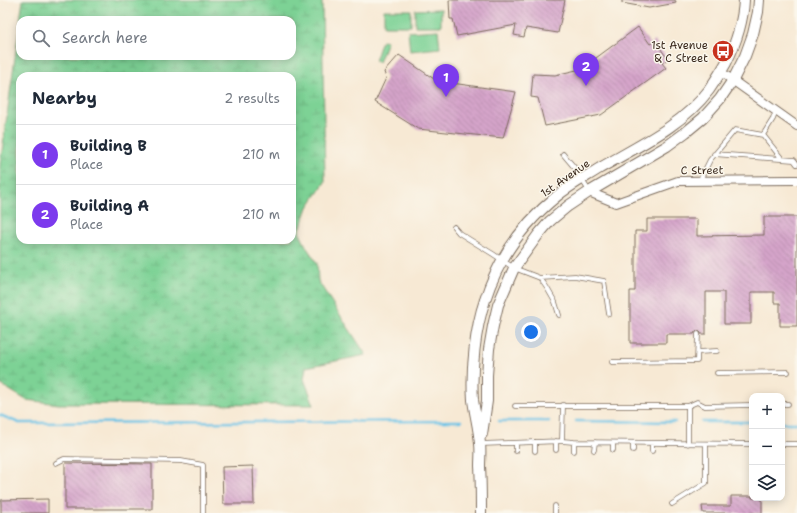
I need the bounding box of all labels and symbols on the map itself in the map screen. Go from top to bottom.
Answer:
place label: 1st Avenue & C Street [651,38,708,66]
bus stop icon: 1st Avenue & C Street [710,38,736,64]
pin: 2 [573,53,599,86]
pin: 1 [433,64,459,97]
street label: 1st Avenue [538,156,593,201]
street label: C Street [680,163,724,178]
your location [521,322,541,342]

